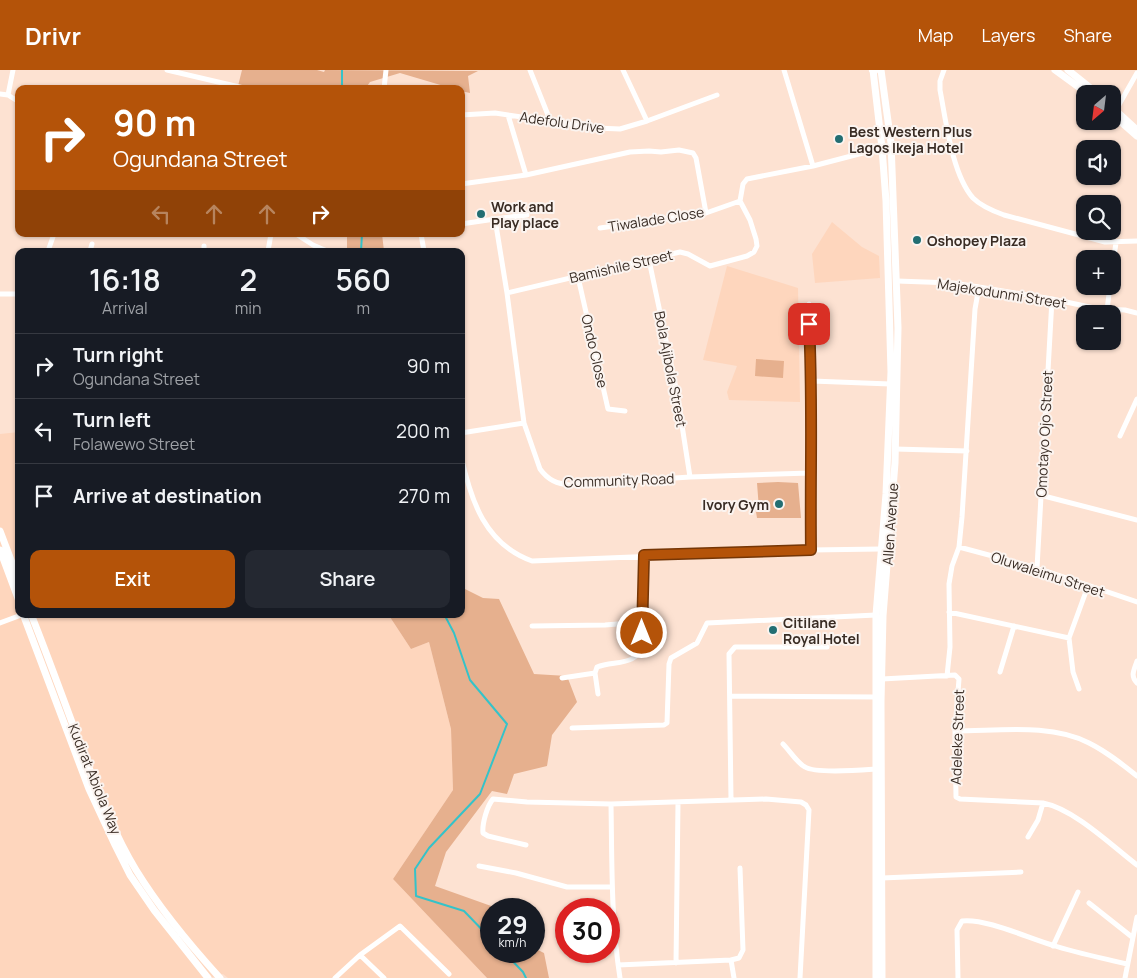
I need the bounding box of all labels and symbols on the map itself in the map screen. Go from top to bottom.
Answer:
north arrow [1076,85,1121,130]
street label: Adefolu Drive [518,107,606,137]
place label: Best Western Plus Lagos Ikeja Hotel [849,122,972,157]
marker: Best Western Plus Lagos Ikeja Hotel [833,133,845,145]
place label: Work and Play place [491,197,559,232]
street label: Tiwalade Close [607,202,705,236]
marker: Work and Play place [475,208,487,220]
place label: Oshopey Plaza [927,231,1026,250]
marker: Oshopey Plaza [911,234,923,246]
street label: Bamishile Street [567,245,675,287]
street label: Majekodunmi Street [936,273,1068,313]
pin [788,303,830,345]
street label: Bola Ajibola Street [650,309,692,429]
street label: Ondo Close [577,312,613,390]
street label: Omotayo Ojo Street [1031,370,1057,498]
street label: Community Road [563,469,675,491]
street label: Allen Avenue [878,482,902,566]
place label: Ivory Gym [702,495,769,514]
marker: Ivory Gym [773,498,785,510]
street label: Oluwaleimu Street [989,547,1108,601]
position arrow [615,606,667,658]
place label: Citilane Royal Hotel [783,613,860,648]
marker: Citilane Royal Hotel [767,624,779,636]
street label: Adeleke Street [946,688,968,785]
street label: Kudirat Abiola Way [64,721,126,838]
speed limit sign: 30 [555,898,620,963]

